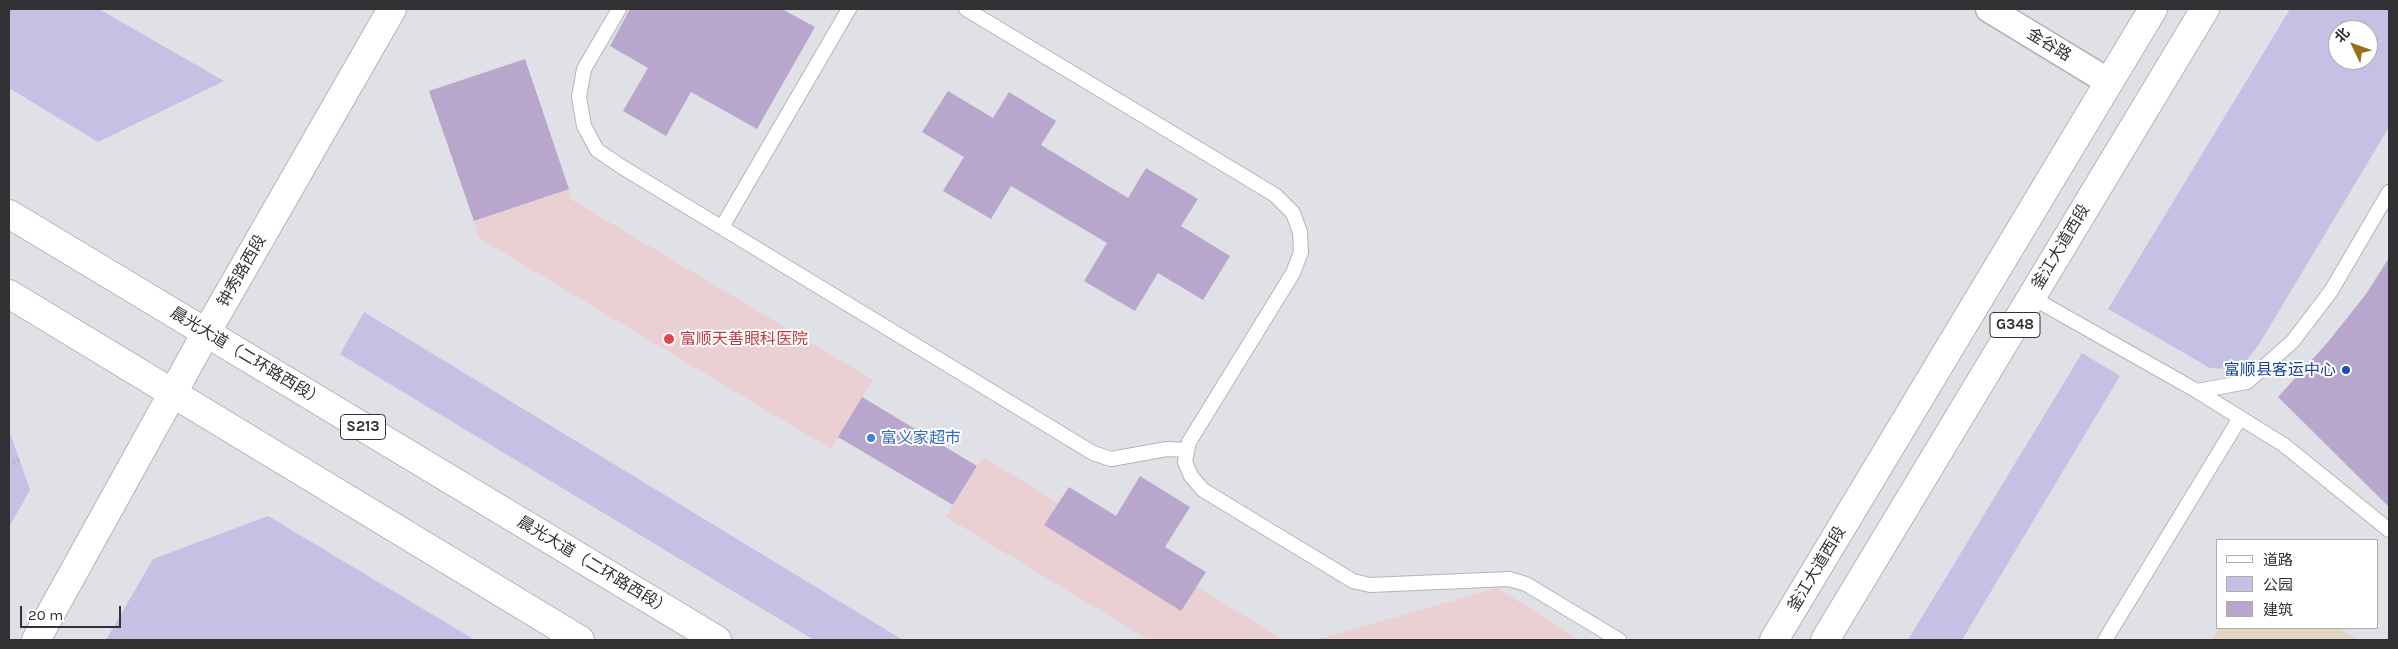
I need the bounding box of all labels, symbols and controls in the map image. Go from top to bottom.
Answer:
north arrow [2328,20,2378,70]
street label: 金谷路 [2023,24,2075,66]
text: 北 [2331,24,2353,46]
street label: 釜江大道西段 [2028,201,2094,293]
street label: 钟秀路西段 [214,232,270,310]
street label: 晨光大道（二环路西段） [167,303,327,411]
road number: G348 [1990,312,2040,338]
place label: 富顺天善眼科医院 [680,329,808,349]
marker: 富顺天善眼科医院 [662,332,676,346]
place label: 富顺县客运中心 [2224,360,2336,380]
marker: 富顺县客运中心 [2340,364,2352,376]
road number: S213 [340,414,386,440]
place label: 富义家超市 [881,428,961,448]
marker: 富义家超市 [865,432,877,444]
street label: 晨光大道（二环路西段） [514,512,674,620]
street label: 釜江大道西段 [1784,523,1850,615]
legend [2216,539,2378,629]
text: 道路 [2263,551,2293,569]
text: 公园 [2263,576,2293,594]
scale bar [22,596,124,628]
text: 建筑 [2263,601,2293,619]
text: 20 m [28,606,63,624]

